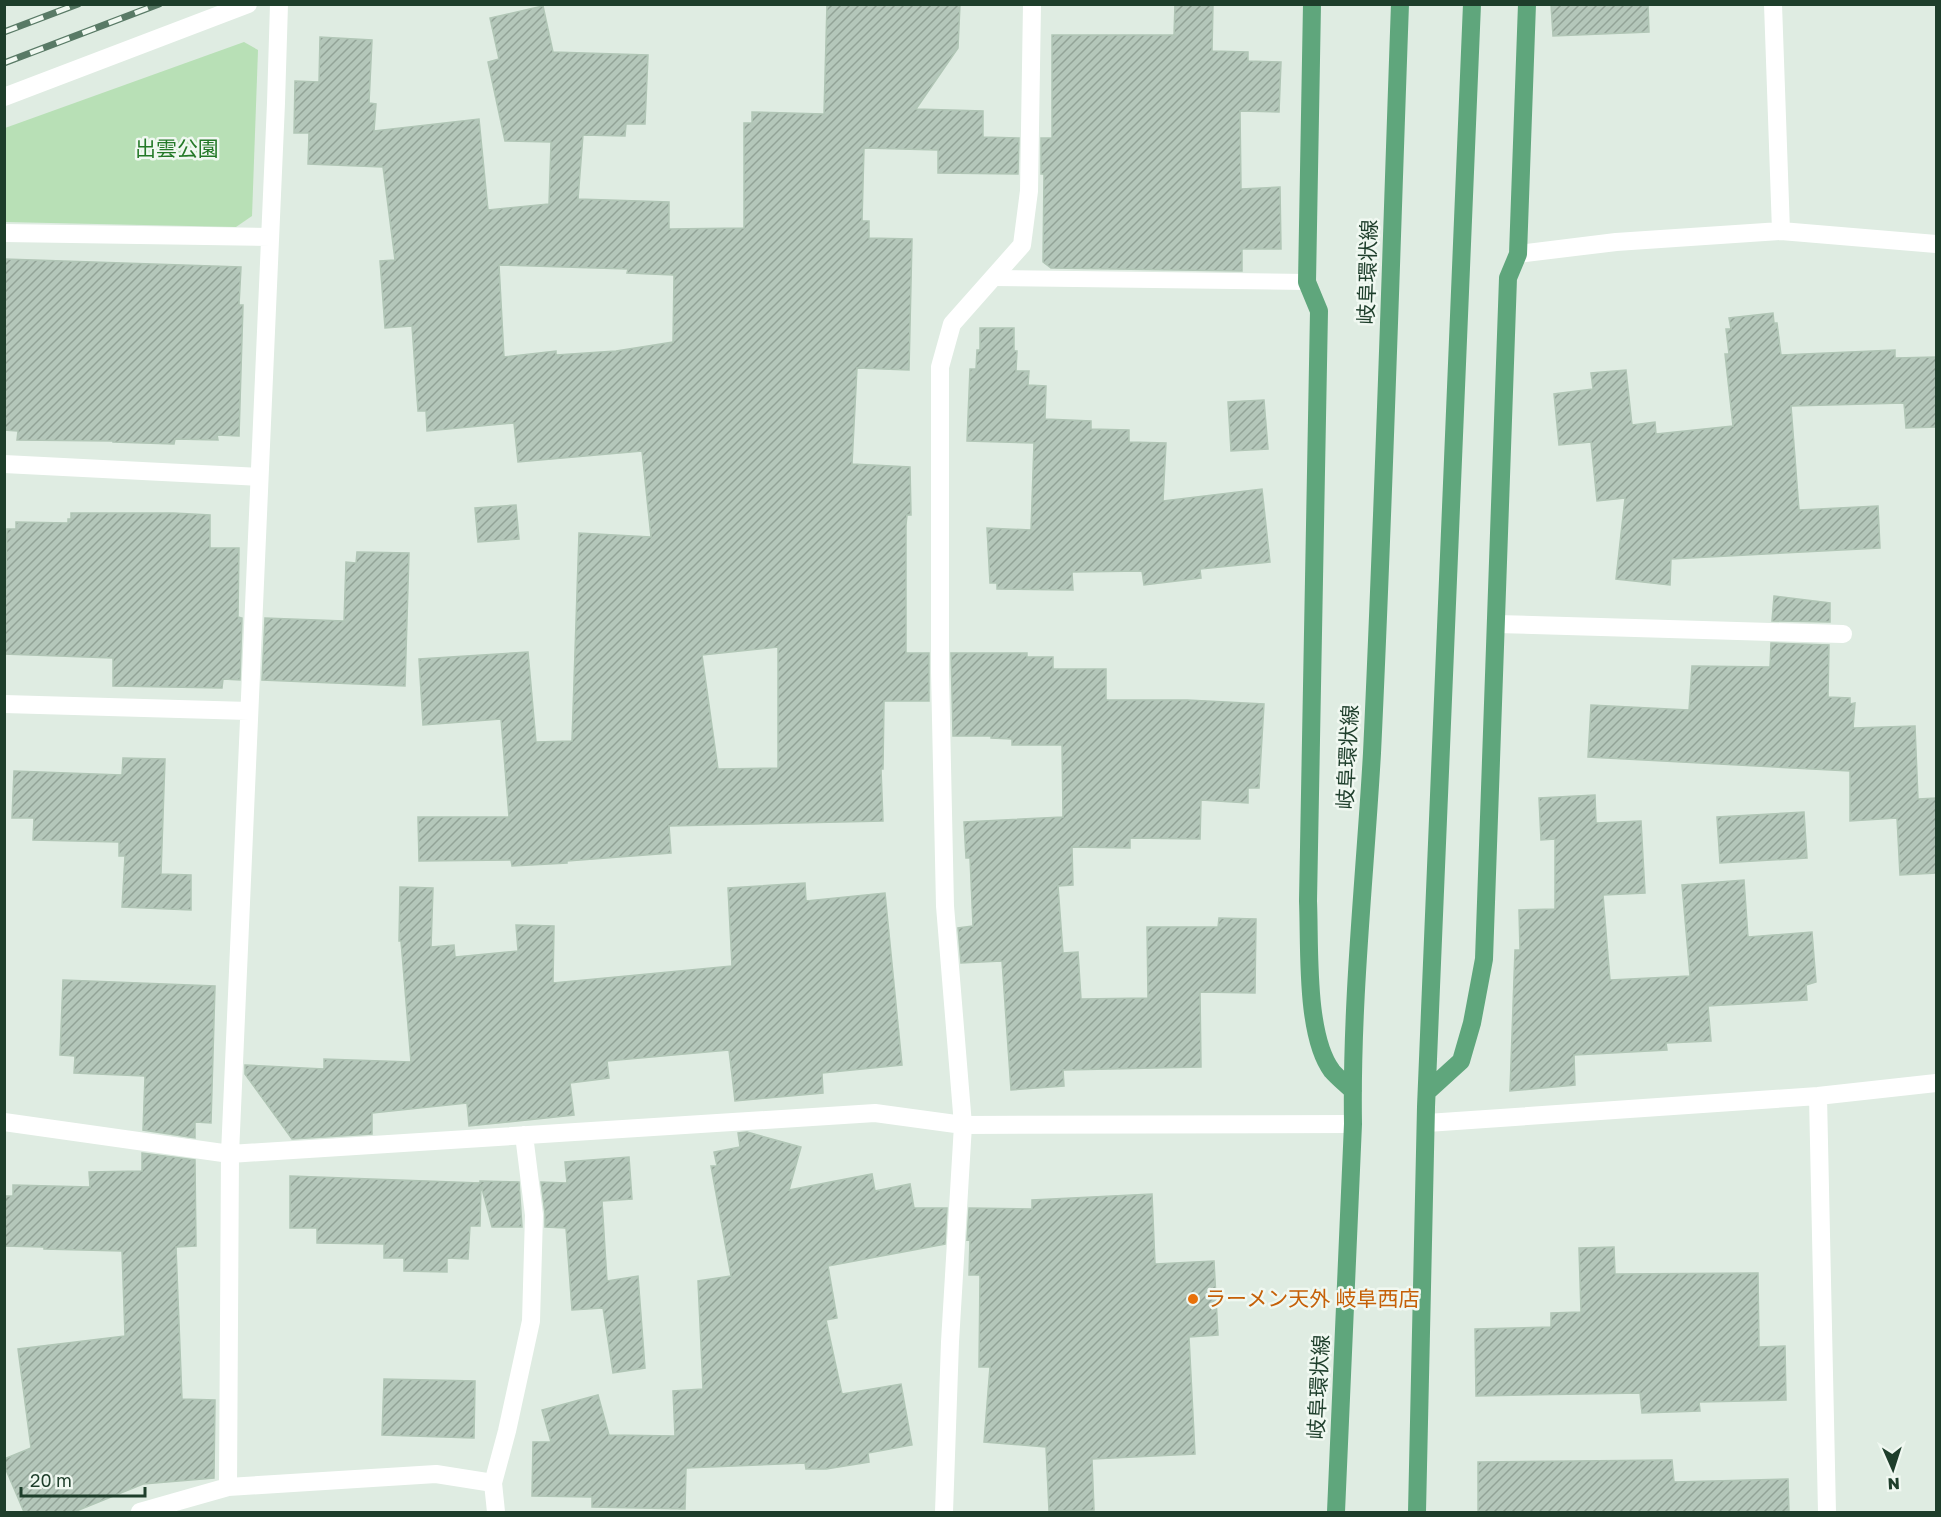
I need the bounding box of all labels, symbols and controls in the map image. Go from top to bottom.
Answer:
park label: 出雲公園 [135,135,219,161]
street label: 岐阜環状線 [1352,219,1382,325]
street label: 岐阜環状線 [1331,704,1363,810]
place label: ラーメン天外 岐阜西店 [1205,1285,1419,1311]
marker: ラーメン天外 岐阜西店 [1186,1292,1200,1306]
street label: 岐阜環状線 [1302,1334,1334,1440]
north arrow [1863,1439,1923,1499]
scale bar [21,1460,146,1498]
text: 20 m [30,1469,72,1491]
text: N [1887,1474,1900,1494]

